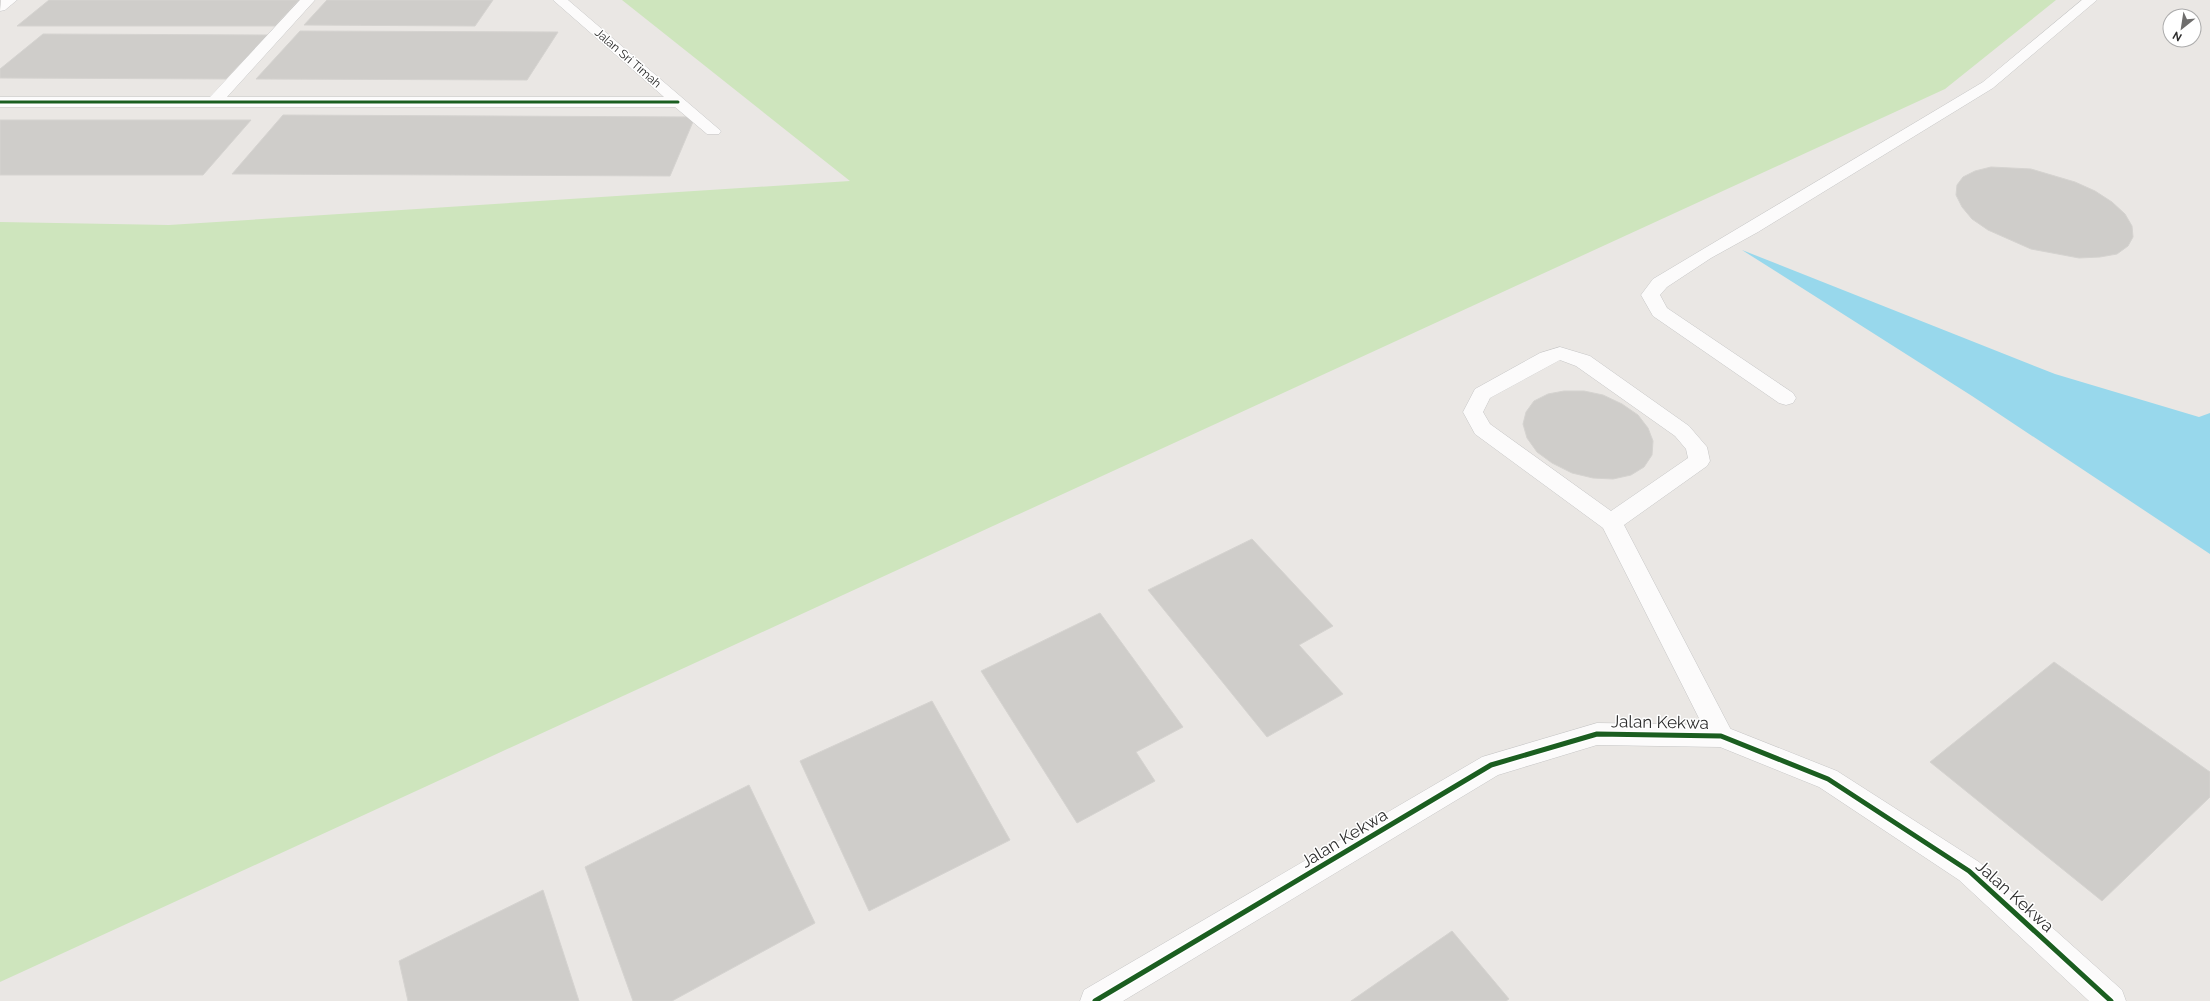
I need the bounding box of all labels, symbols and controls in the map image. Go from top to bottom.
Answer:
north arrow [2162,8,2202,48]
street label: Jalan Sri Timah [592,25,664,91]
text: N [2170,28,2184,44]
street label: Jalan Kekwa [1611,711,1709,733]
street label: Jalan Kekwa [1297,804,1391,872]
street label: Jalan Kekwa [1972,856,2058,936]

